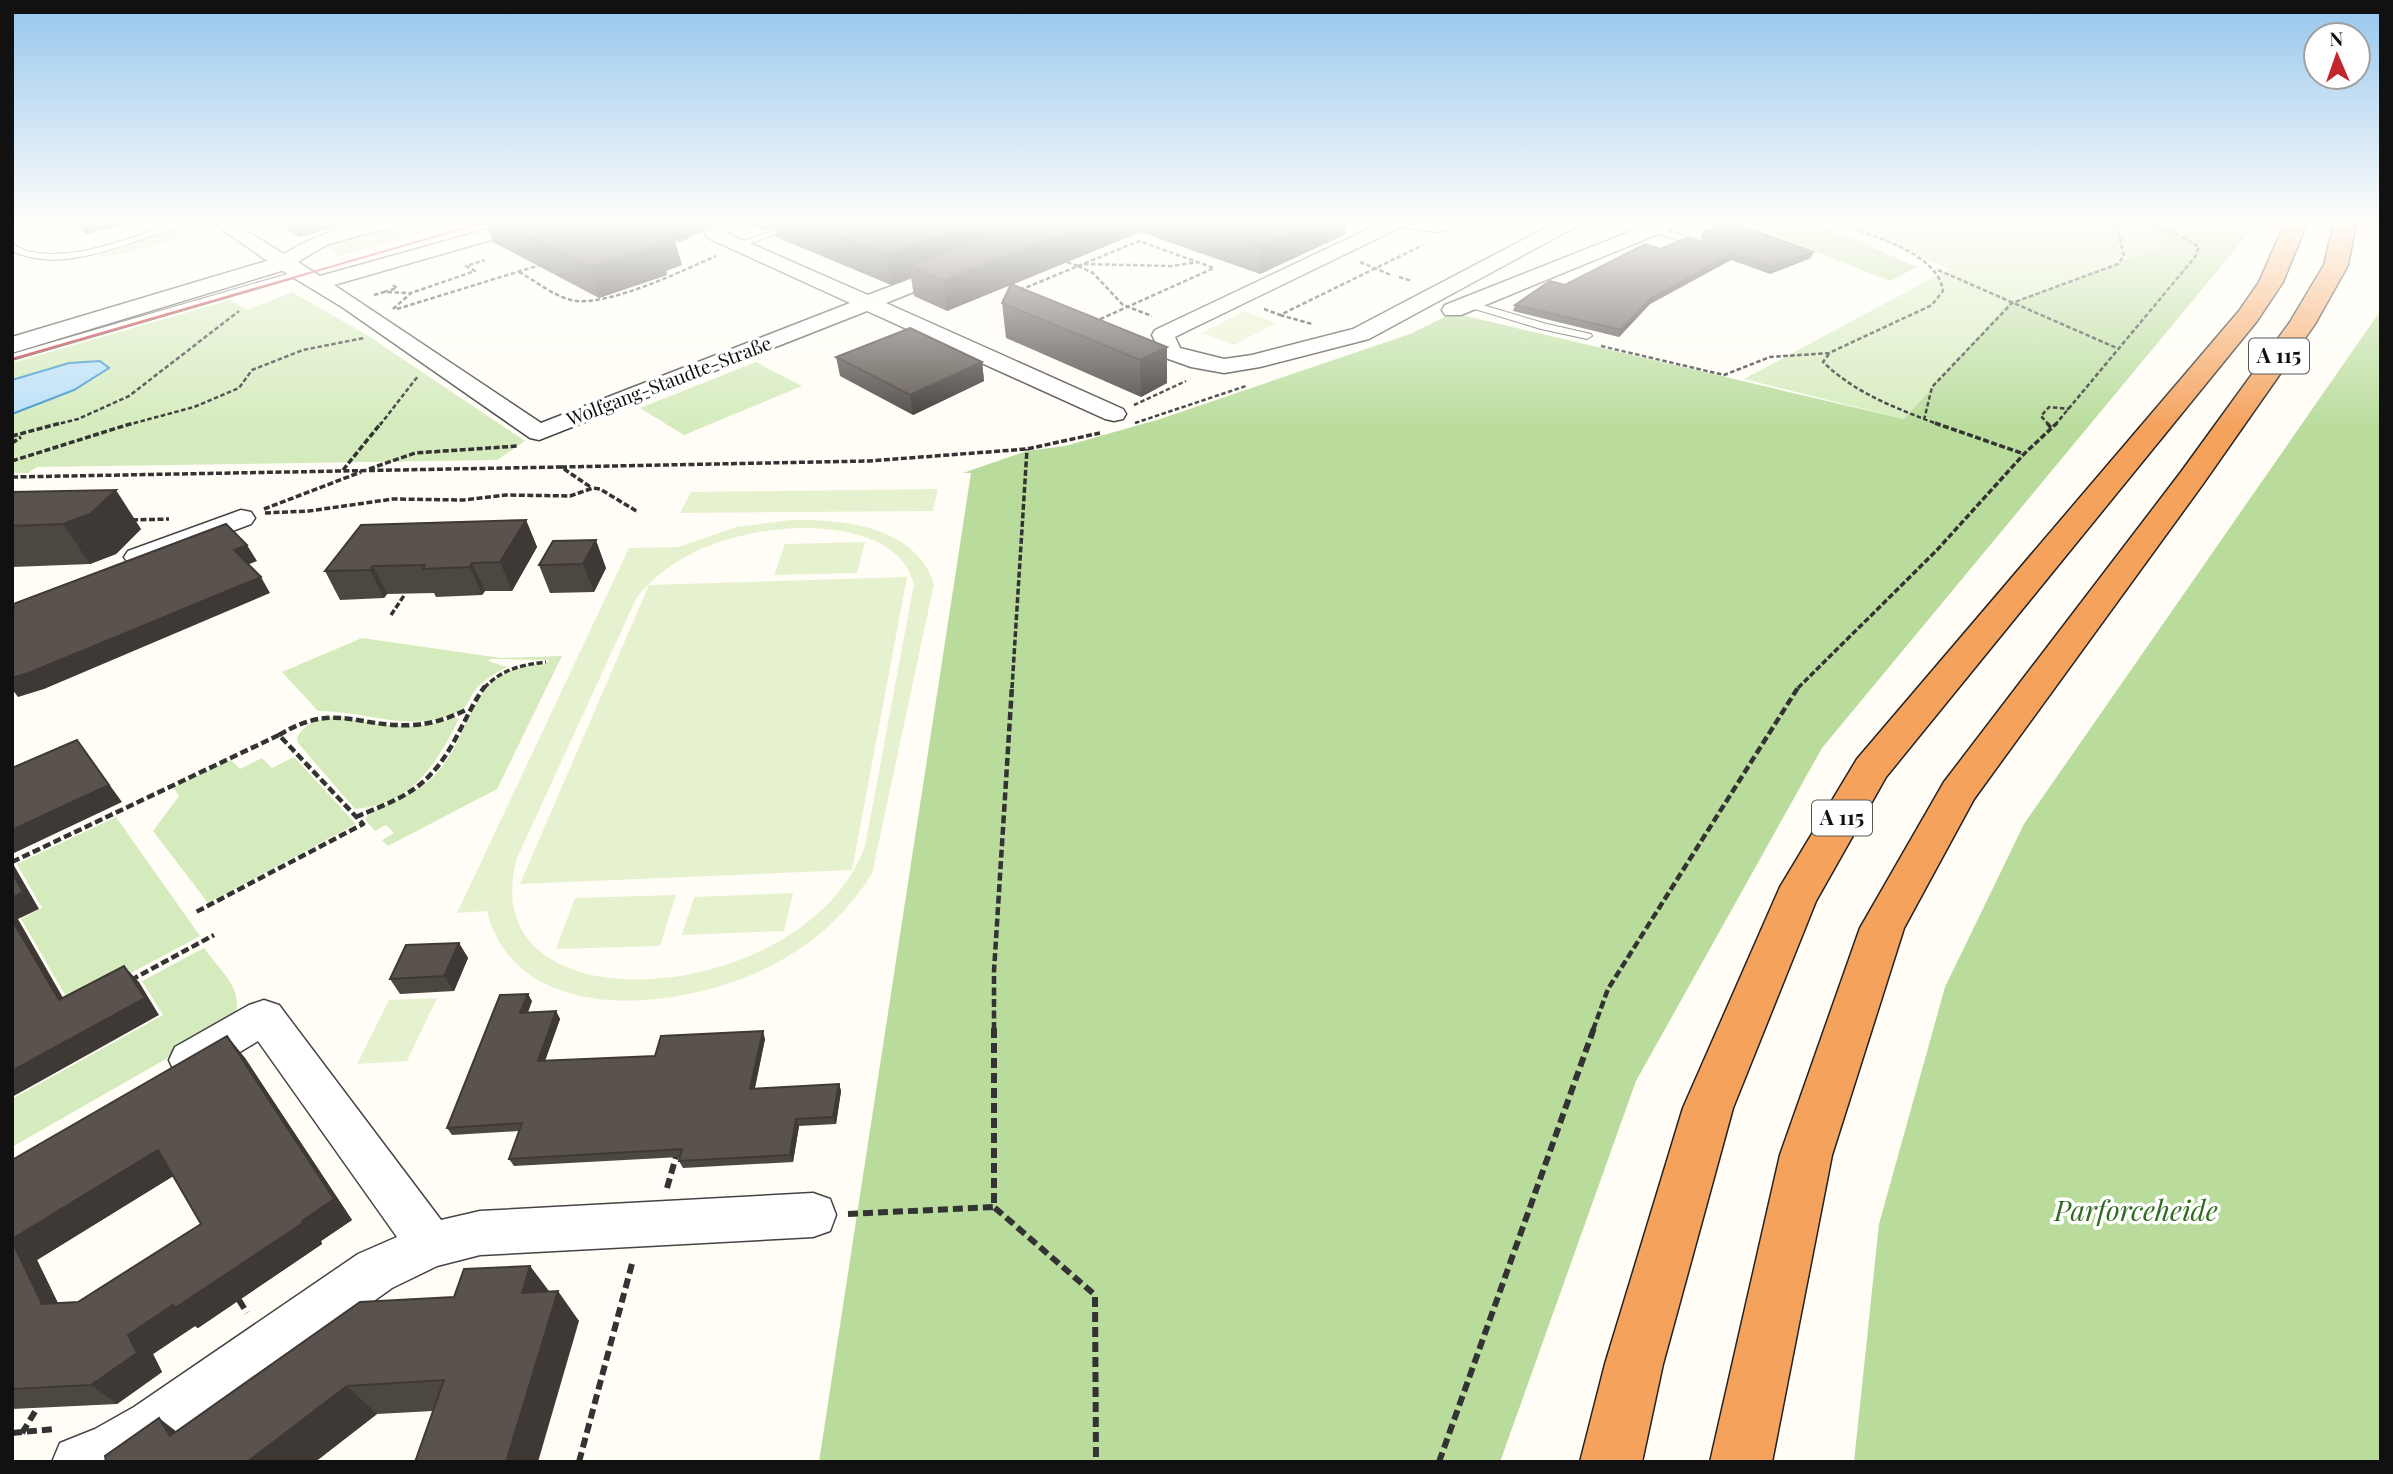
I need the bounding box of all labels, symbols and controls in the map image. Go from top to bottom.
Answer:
north arrow [2302,21,2372,91]
text: N [2329,25,2344,51]
street label: Wolfgang-Staudte-Straße [561,329,775,432]
road number: A 115 [2249,338,2309,374]
road number: A 115 [1812,800,1872,836]
park label: Parforceheide [2053,1191,2218,1228]

